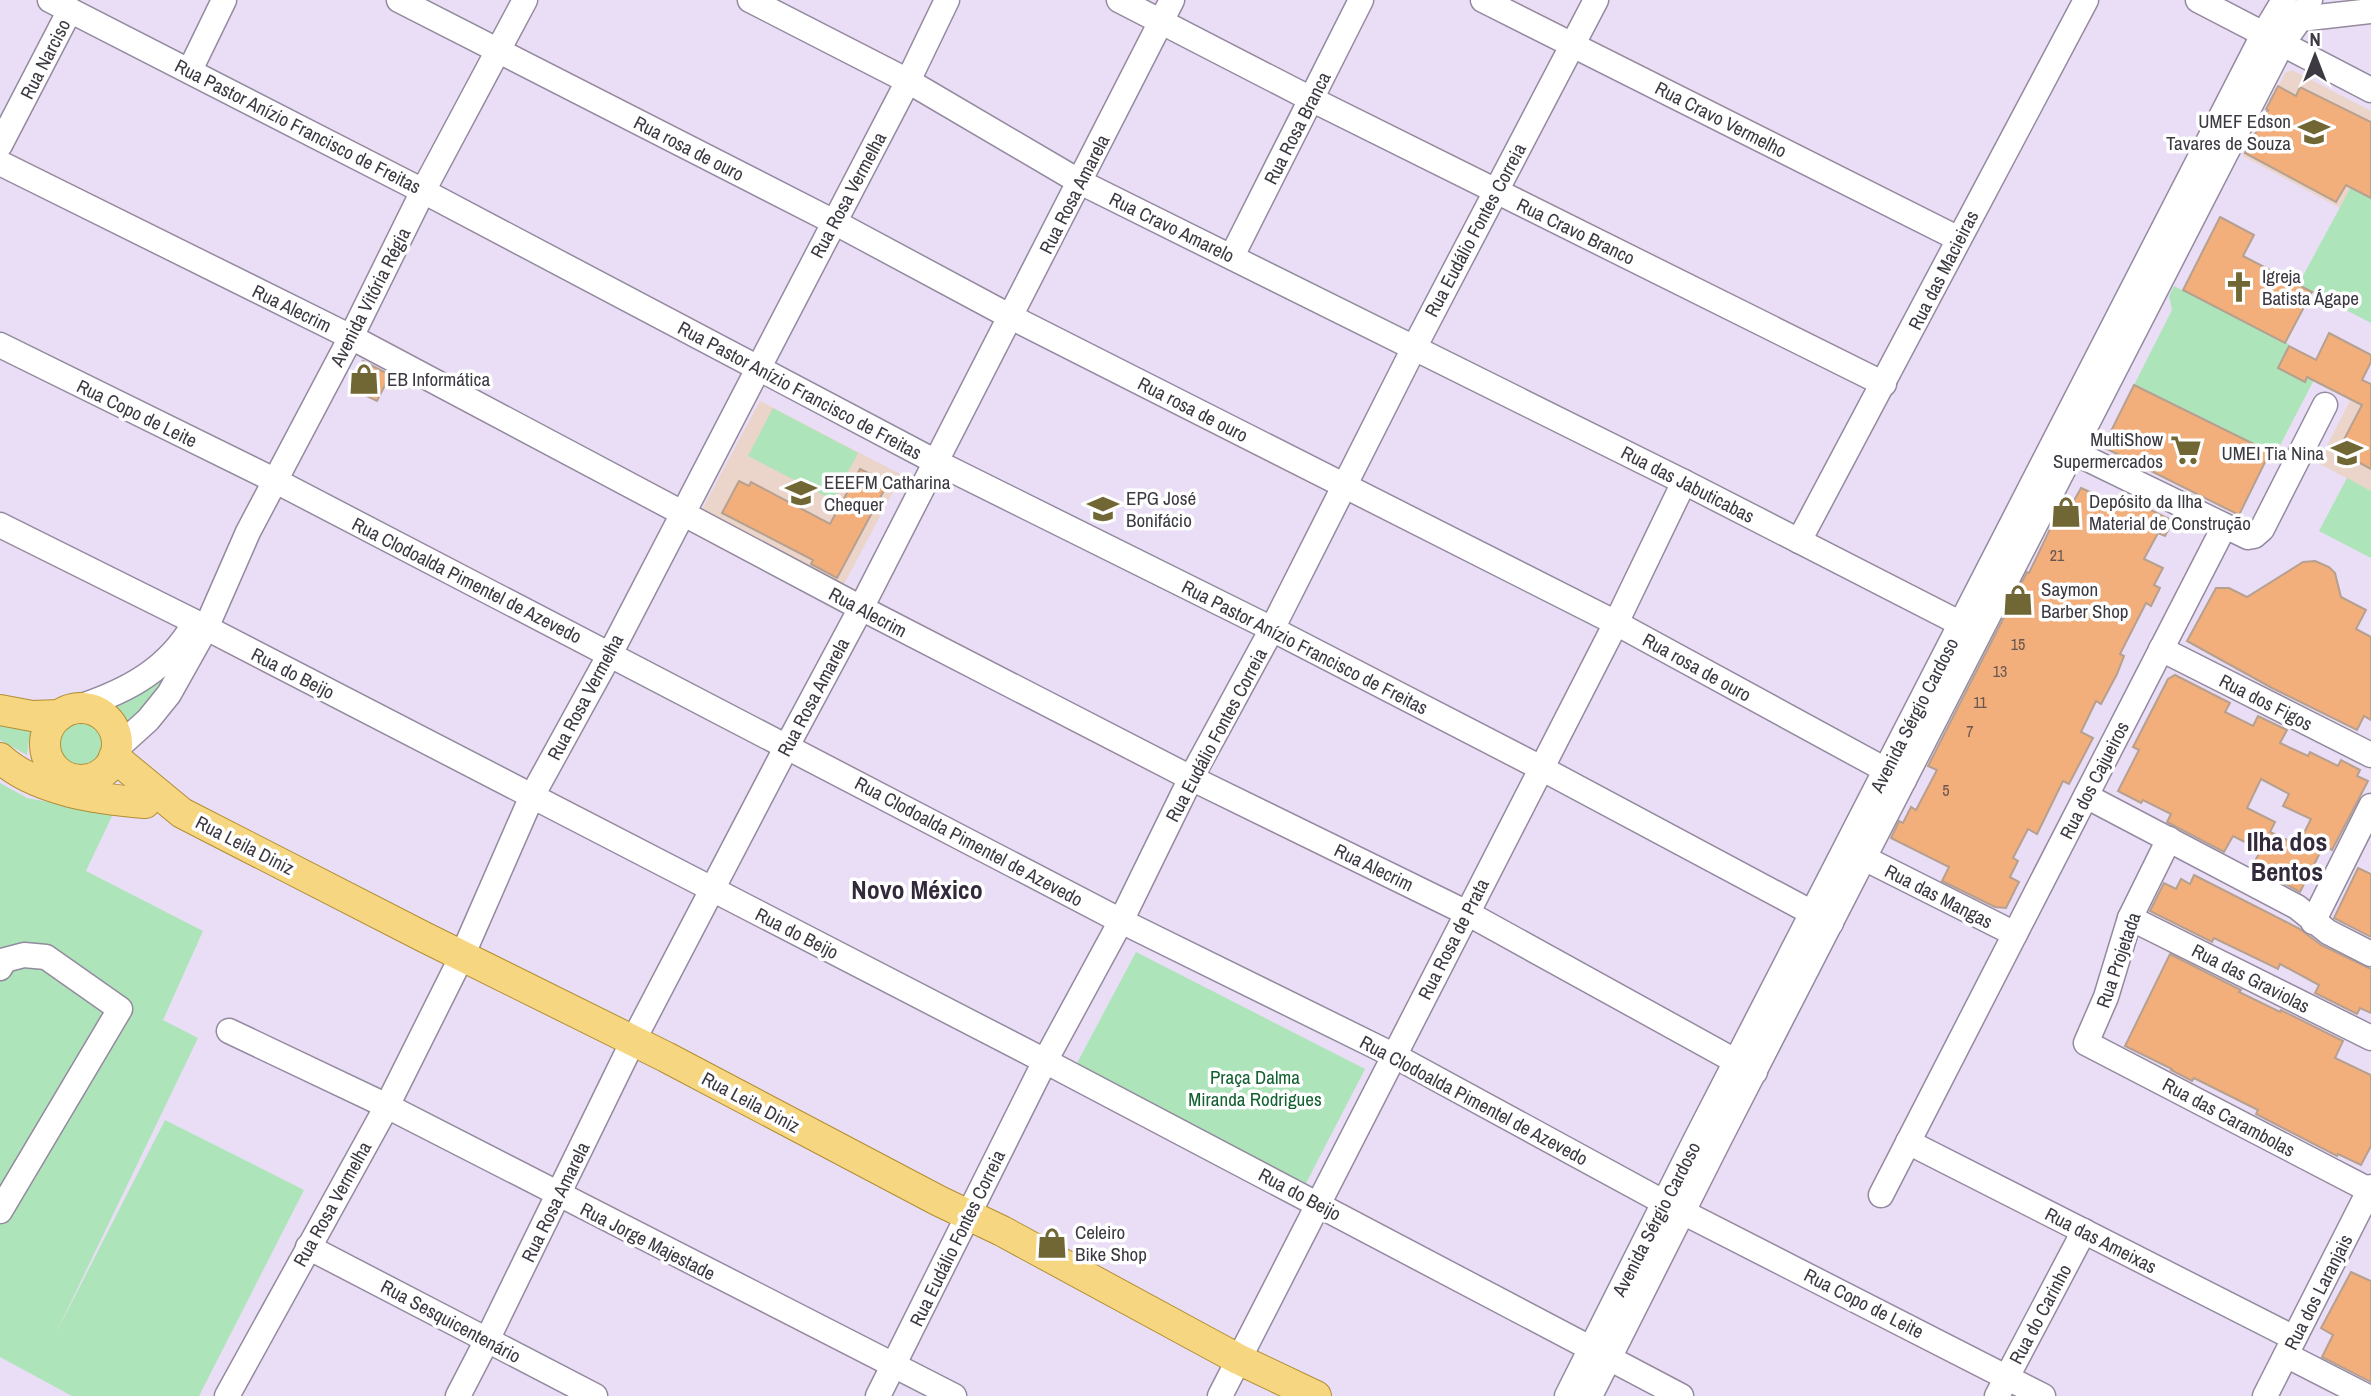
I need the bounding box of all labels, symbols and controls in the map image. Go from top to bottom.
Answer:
street label: Rua Narciso [14,15,76,103]
north arrow [2280,21,2350,91]
text: N [2309,26,2321,52]
street label: Rua Pastor Anízio Francisco de Freitas [171,52,426,200]
street label: Rua Rosa Branca [1258,67,1337,189]
street label: Rua Cravo Vermelho [1651,75,1791,163]
place label: UMEF Edson Tavares de Souza [2166,108,2291,156]
street label: Rua rosa de ouro [629,109,749,187]
school or university icon: UMEF Edson Tavares de Souza [2297,115,2331,149]
street label: Rua Rosa Vermelha [804,127,892,263]
street label: Rua Rosa Amarela [1033,130,1115,258]
street label: Rua Eudálio Fontes Correia [1418,138,1532,321]
street label: Rua Cravo Amarelo [1105,186,1239,268]
street label: Rua Cravo Branco [1513,191,1639,271]
street label: Rua das Macieiras [1902,206,1984,334]
street label: Avenida Vitória Régia [323,223,416,372]
place label: Igreja Batista Ágape [2262,263,2359,311]
church icon: Igreja Batista Ágape [2222,270,2256,304]
street label: Rua Alecrim [248,278,336,338]
street label: Rua Pastor Anízio Francisco de Freitas [673,314,927,466]
shop icon: EB Informática [347,362,381,396]
place label: EB Informática [387,366,490,392]
street label: Rua rosa de ouro [1133,370,1253,448]
street label: Rua Copo de Leite [73,373,201,453]
place label: MultiShow Supermercados [2053,426,2164,474]
supermarket icon: MultiShow Supermercados [2169,433,2203,467]
school or university icon: UMEI Tia Nina [2330,436,2364,470]
street label: Rua das Jabuticabas [1617,439,1759,529]
place label: UMEI Tia Nina [2222,440,2324,466]
place label: EEEFM Catharina Chequer [824,469,951,517]
school or university icon: EEEFM Catharina Chequer [784,476,818,510]
place label: EPG José Bonifácio [1126,485,1196,533]
place label: Depósito da Ilha Material de Construção [2089,488,2251,536]
school or university icon: EPG José Bonifácio [1086,492,1120,526]
shop icon: Depósito da Ilha Material de Construção [2049,495,2083,529]
street label: Rua Clodoalda Pimentel de Azevedo [348,511,586,649]
house number: 21 [2050,544,2065,566]
street label: Rua Pastor Anízio Francisco de Freitas [1178,573,1433,721]
place label: Saymon Barber Shop [2041,576,2128,624]
street label: Rua Alecrim [824,581,912,643]
shop icon: Saymon Barber Shop [2001,583,2035,617]
street label: Rua rosa de ouro [1638,626,1756,708]
street label: Rua Rosa Vermelha [541,629,629,765]
street label: Rua Rosa Amarela [771,633,855,761]
street label: Avenida Sérgio Cardoso [1863,633,1964,798]
house number: 15 [2011,633,2025,655]
street label: Rua do Beijo [247,641,339,705]
street label: Rua Eudálio Fontes Correia [1159,643,1273,826]
house number: 13 [1993,660,2007,682]
street label: Rua dos Figos [2215,667,2317,737]
house number: 11 [1973,691,1988,713]
street label: Rua dos Cajueiros [2053,716,2135,843]
house number: 7 [1966,720,1974,742]
street label: Rua Clodoalda Pimentel de Azevedo [850,770,1088,912]
house number: 5 [1942,779,1950,801]
street label: Rua Leila Diniz [191,809,299,881]
district label: Ilha dos Bentos [2247,824,2327,889]
street label: Rua Alecrim [1330,837,1418,897]
street label: Rua das Mangas [1881,858,1998,934]
district label: Novo México [851,872,983,907]
street label: Rua Rosa de Prata [1411,874,1495,1004]
street label: Rua do Beijo [751,901,843,965]
street label: Rua Projetada [2089,908,2147,1011]
street label: Rua das Graviolas [2188,937,2315,1019]
street label: Rua Clodoalda Pimentel de Azevedo [1355,1029,1593,1171]
park label: Praça Dalma Miranda Rodrigues [1188,1064,1322,1112]
street label: Rua Leila Diniz [697,1065,805,1139]
street label: Rua das Carambolas [2158,1071,2300,1163]
street label: Rua Rosa Vermelha [287,1136,377,1271]
street label: Rua Rosa Amarela [515,1137,595,1266]
street label: Avenida Sérgio Cardoso [1605,1137,1706,1302]
street label: Rua Eudálio Fontes Correia [903,1145,1011,1331]
street label: Rua do Beijo [1254,1161,1346,1227]
street label: Rua Jorge Majestade [576,1196,720,1286]
street label: Rua das Ameixas [2041,1201,2161,1279]
place label: Celeiro Bike Shop [1075,1219,1147,1267]
shop icon: Celeiro Bike Shop [1035,1226,1069,1260]
street label: Rua dos Laranjais [2278,1230,2358,1354]
street label: Rua do Carinho [2003,1259,2077,1369]
street label: Rua Copo de Leite [1800,1262,1928,1344]
street label: Rua Sesquicentenário [376,1273,526,1369]

